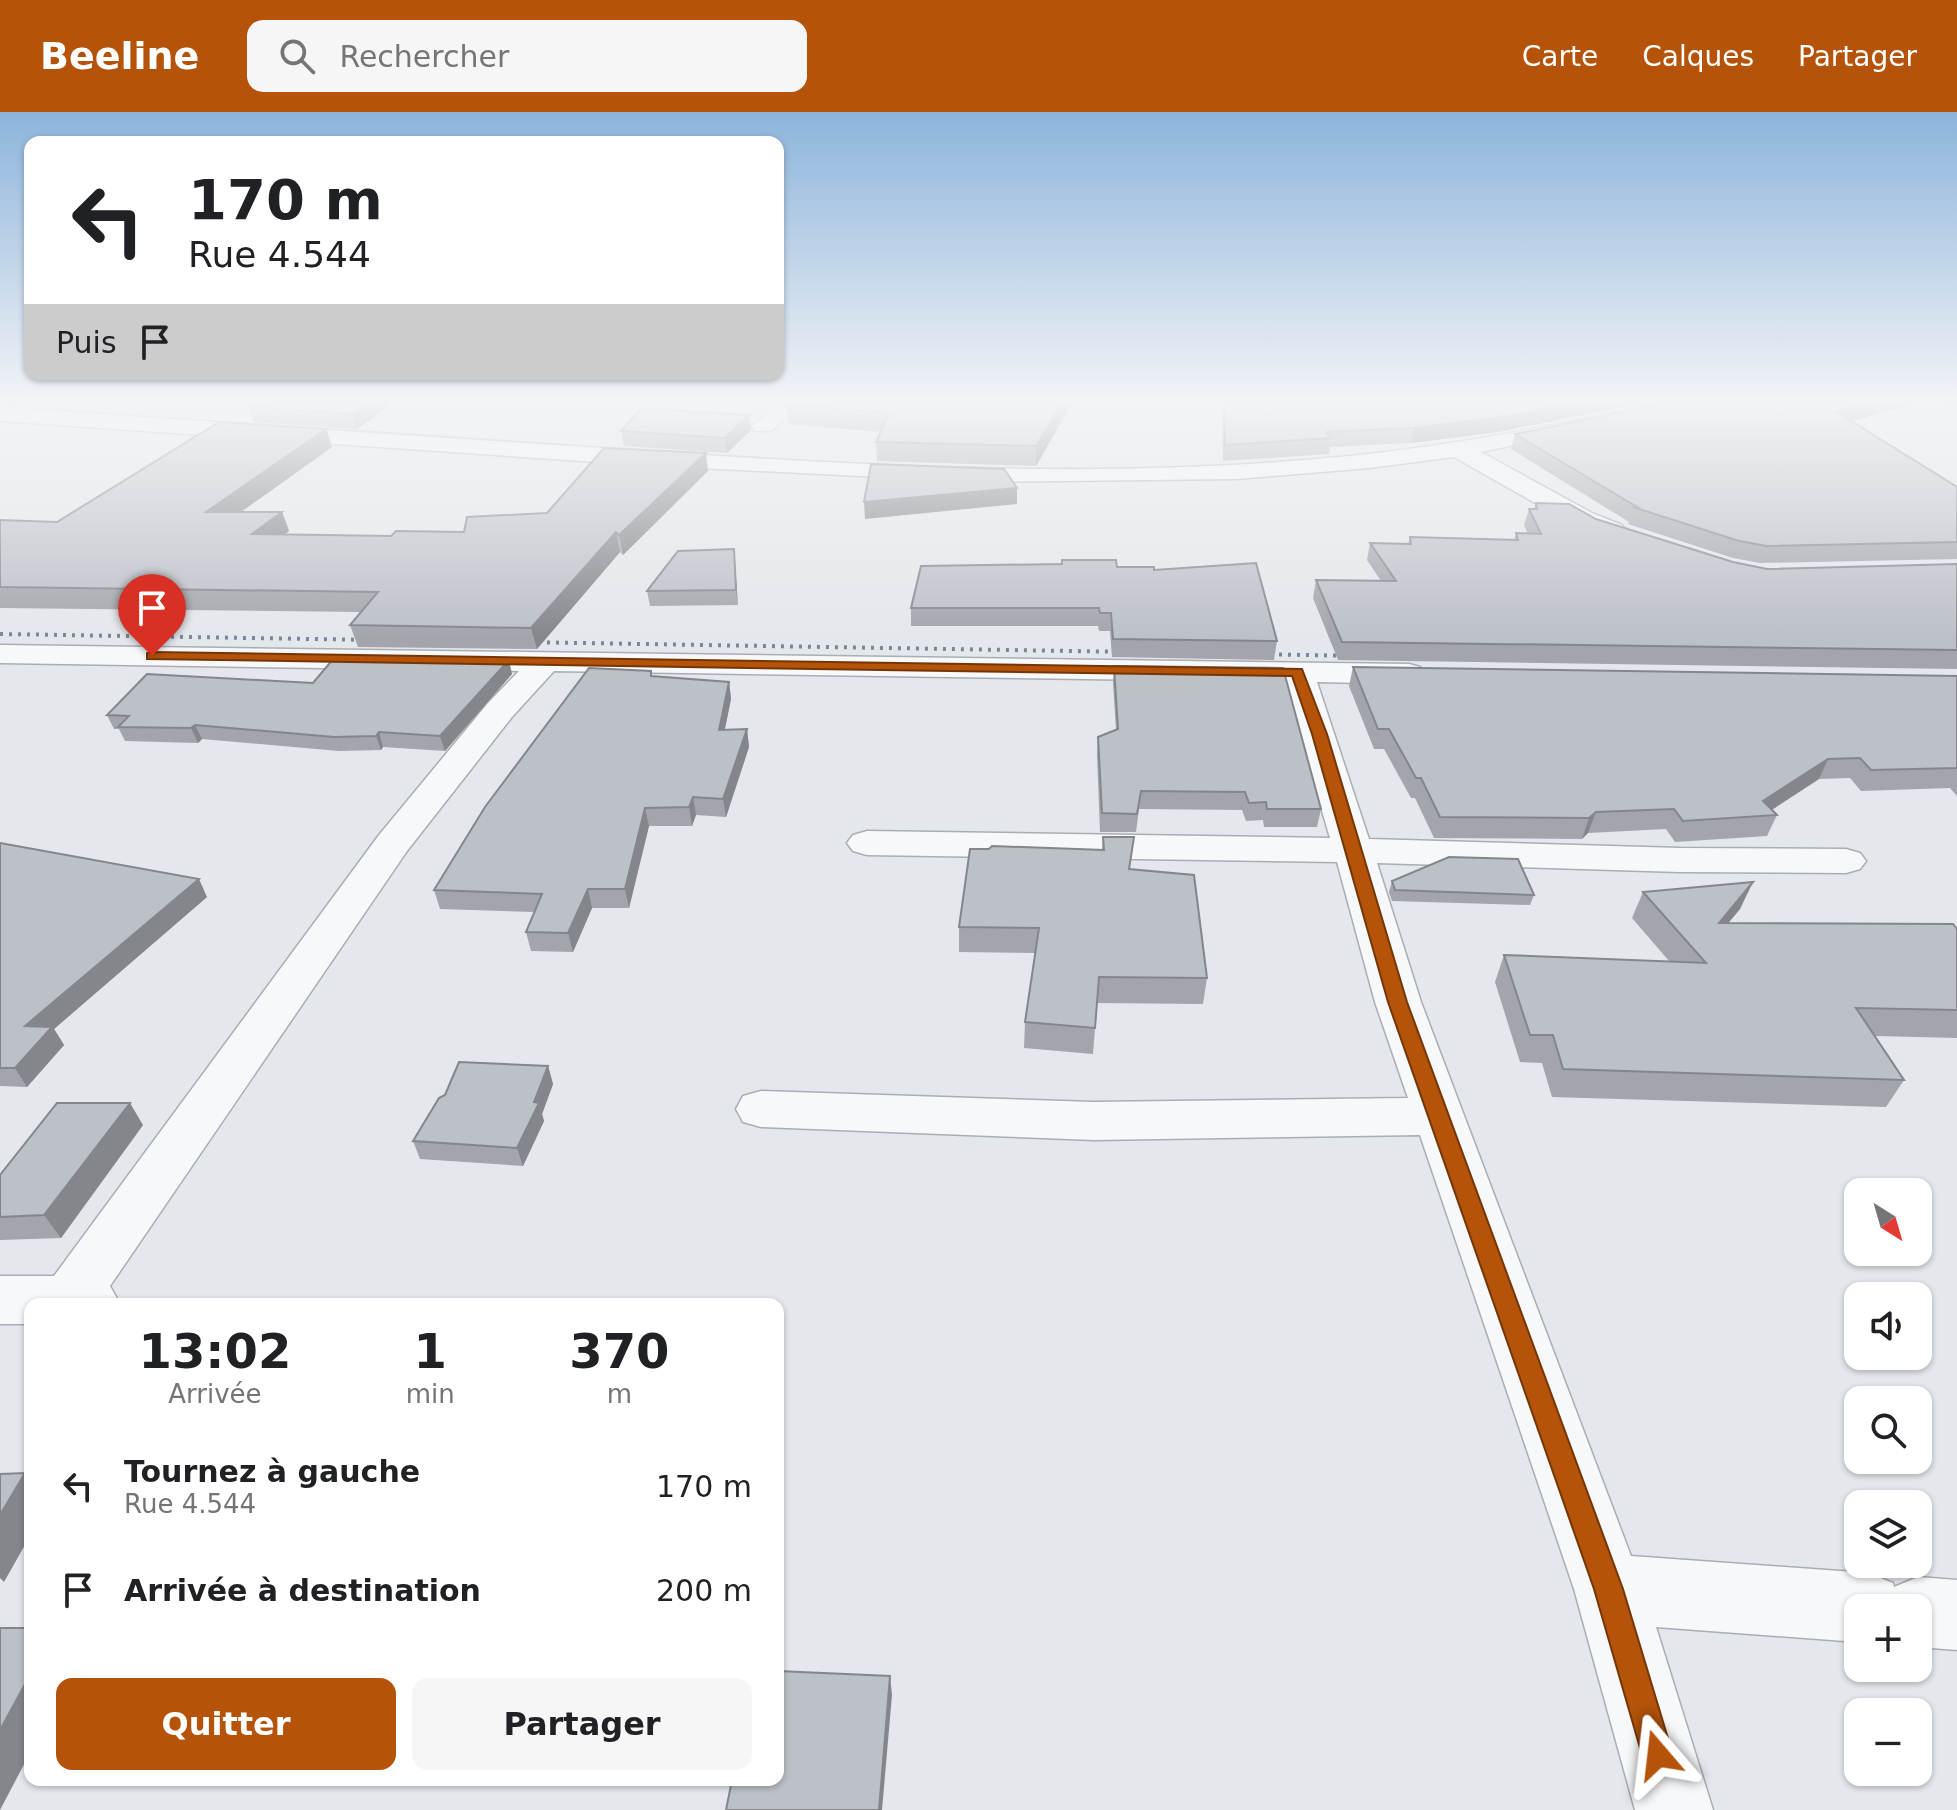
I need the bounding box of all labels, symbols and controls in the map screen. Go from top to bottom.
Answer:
search box [247,20,807,92]
text: Beeline [40,34,199,78]
icon: search [275,34,319,78]
text: Rechercher [339,39,509,74]
text: Carte [1522,40,1598,73]
text: Calques [1642,40,1754,73]
text: Partager [1798,40,1917,73]
text: 170 m [188,167,383,232]
icon: left [56,168,160,272]
text: Rue 4.544 [188,234,371,275]
icon: arrive [133,320,177,364]
text: Puis [56,325,117,360]
pin [118,574,186,656]
icon: arrive [130,586,174,630]
north arrow [1844,1178,1932,1266]
map controls [1844,1178,1932,1786]
button: sound [1844,1282,1932,1370]
text: 13:02 [138,1323,291,1379]
text: 1 [414,1323,447,1379]
text: 370 [569,1323,669,1379]
text: Arrivée [168,1379,262,1409]
text: min [406,1379,455,1409]
text: m [607,1379,632,1409]
button: search [1844,1386,1932,1474]
text: Tournez à gauche [124,1454,420,1489]
icon: left [56,1464,100,1508]
text: 170 m [656,1469,752,1504]
text: Rue 4.544 [124,1489,256,1519]
button: layers [1844,1490,1932,1578]
icon: arrive [56,1568,100,1612]
text: Arrivée à destination [124,1573,481,1608]
text: 200 m [656,1573,752,1608]
button: + [1844,1594,1932,1682]
button: Quitter [56,1678,396,1770]
button: Partager [412,1678,752,1770]
button: − [1844,1698,1932,1786]
position arrow [1616,1713,1700,1797]

